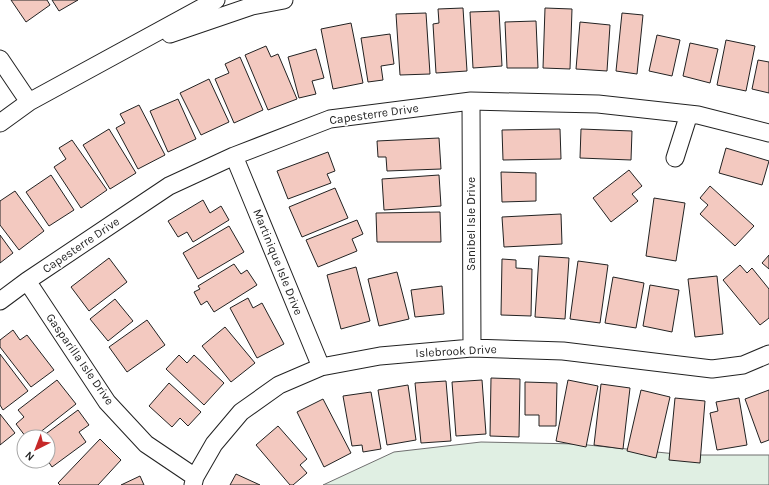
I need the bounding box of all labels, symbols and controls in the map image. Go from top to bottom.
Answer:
street label: Capesterre Drive [329,101,419,127]
street label: Sanibel Isle Drive [464,177,478,271]
street label: Martinique Isle Drive [250,207,306,317]
street label: Capesterre Drive [40,214,122,276]
street label: Gasparilla Isle Drive [43,311,117,407]
street label: Islebrook Drive [415,342,497,360]
north arrow [16,429,56,469]
text: N [22,449,37,464]

